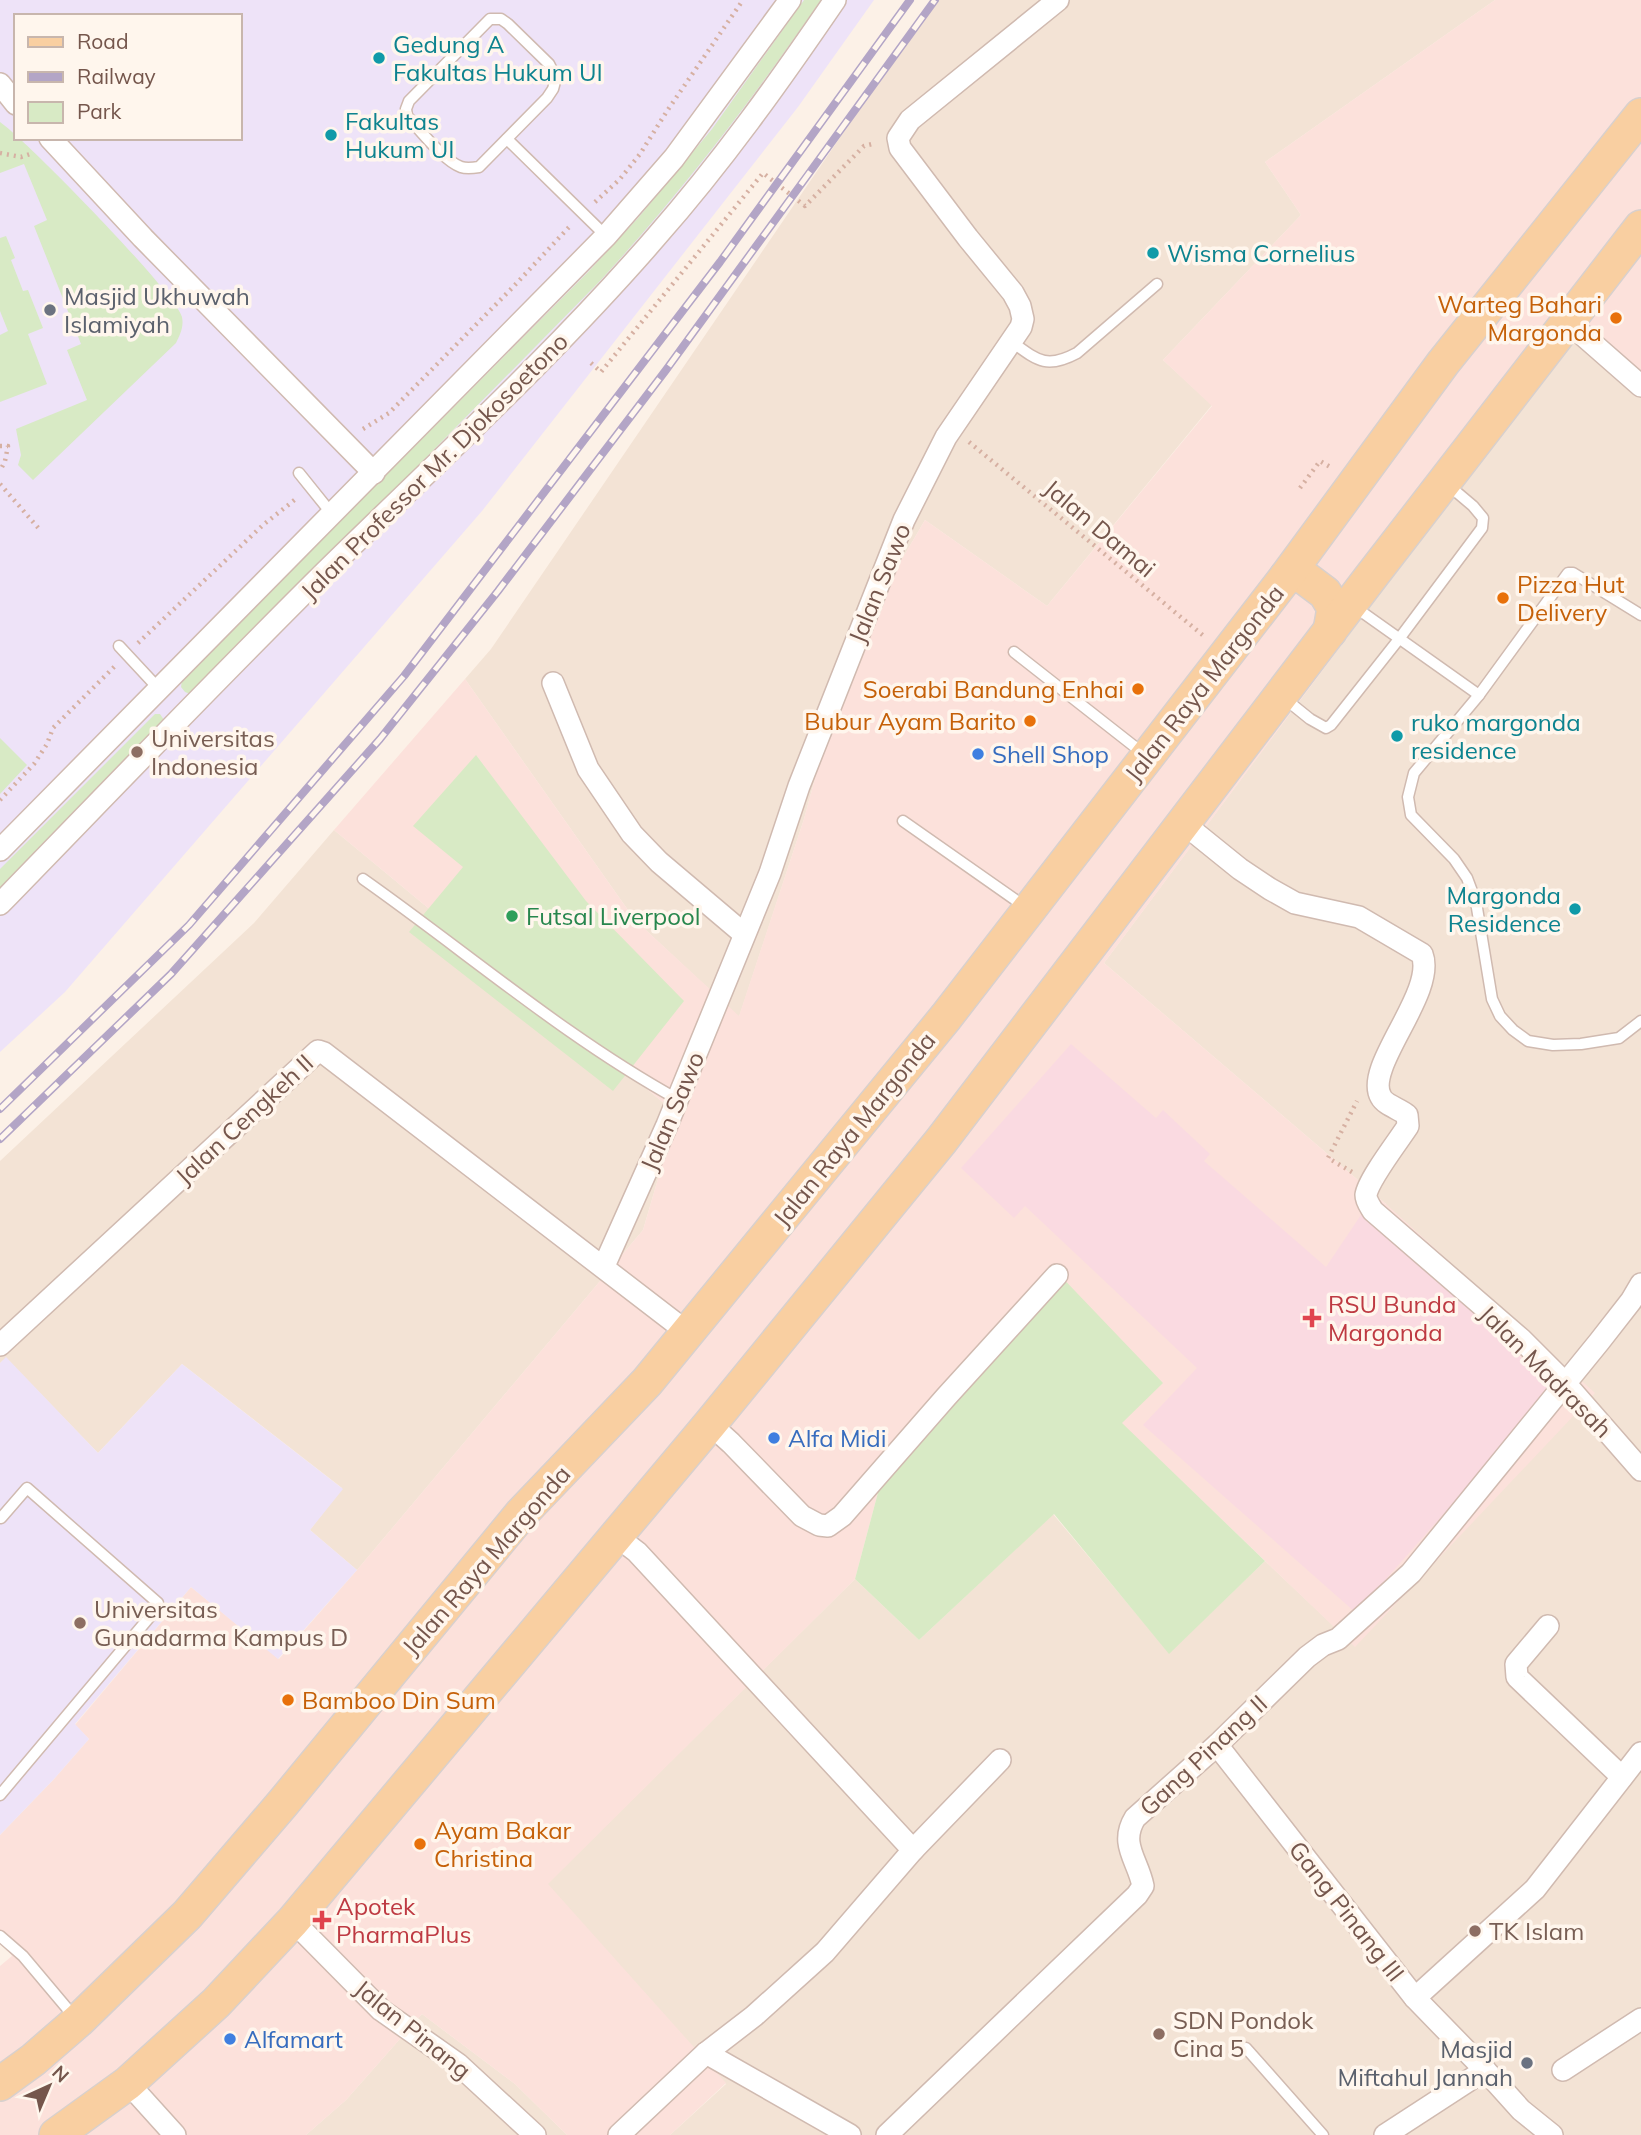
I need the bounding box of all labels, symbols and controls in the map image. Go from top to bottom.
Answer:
legend [14,14,242,140]
text: Road [77,28,128,54]
place label: Gedung A Fakultas Hukum UI [393,29,603,87]
marker: Gedung A Fakultas Hukum UI [371,50,387,66]
text: Railway [77,63,156,89]
text: Park [77,98,121,124]
place label: Fakultas Hukum UI [345,106,455,164]
marker: Fakultas Hukum UI [323,127,339,143]
place label: Wisma Cornelius [1167,238,1355,268]
marker: Wisma Cornelius [1145,245,1161,261]
place label: Masjid Ukhuwah Islamiyah [64,281,250,339]
place label: Warteg Bahari Margonda [1437,289,1602,347]
marker: Masjid Ukhuwah Islamiyah [42,302,58,318]
marker: Warteg Bahari Margonda [1608,310,1624,326]
street label: Jalan Professor Mr. Djokosoetono [294,326,574,606]
street label: Jalan Damai [1038,473,1162,583]
street label: Jalan Sawo [841,519,917,647]
place label: Pizza Hut Delivery [1517,569,1624,627]
street label: Jalan Raya Margonda [1118,579,1290,787]
marker: Pizza Hut Delivery [1495,590,1511,606]
place label: Soerabi Bandung Enhai [863,674,1124,704]
marker: Soerabi Bandung Enhai [1130,681,1146,697]
place label: Bubur Ayam Barito [804,706,1016,736]
place label: ruko margonda residence [1411,707,1581,765]
marker: Bubur Ayam Barito [1022,713,1038,729]
place label: Universitas Indonesia [151,723,275,781]
marker: ruko margonda residence [1389,728,1405,744]
place label: Shell Shop [992,739,1109,769]
marker: Universitas Indonesia [129,744,145,760]
marker: Shell Shop [970,746,986,762]
place label: Margonda Residence [1446,880,1561,938]
place label: Futsal Liverpool [526,901,700,931]
marker: Margonda Residence [1567,901,1583,917]
marker: Futsal Liverpool [504,908,520,924]
street label: Jalan Raya Margonda [766,1026,942,1232]
street label: Jalan Cengkeh II [169,1047,319,1191]
street label: Jalan Sawo [634,1047,710,1175]
place label: RSU Bunda Margonda [1328,1289,1456,1347]
street label: Jalan Madrasah [1473,1298,1619,1444]
marker: RSU Bunda Margonda [1302,1308,1322,1328]
place label: Alfa Midi [788,1423,886,1453]
marker: Alfa Midi [766,1430,782,1446]
street label: Jalan Raya Margonda [396,1459,576,1661]
place label: Universitas Gunadarma Kampus D [94,1594,348,1652]
marker: Universitas Gunadarma Kampus D [72,1615,88,1631]
place label: Bamboo Din Sum [302,1685,496,1715]
street label: Gang Pinang II [1133,1688,1273,1822]
marker: Bamboo Din Sum [280,1692,296,1708]
place label: Ayam Bakar Christina [434,1815,572,1873]
street label: Gang Pinang III [1283,1835,1411,1987]
marker: Ayam Bakar Christina [412,1836,428,1852]
place label: Apotek PharmaPlus [336,1891,471,1949]
marker: Apotek PharmaPlus [314,1912,330,1928]
place label: TK Islam [1489,1916,1584,1946]
marker: TK Islam [1467,1923,1483,1939]
street label: Jalan Pinang [349,1973,477,2085]
place label: SDN Pondok Cina 5 [1173,2005,1314,2063]
place label: Alfamart [244,2024,343,2054]
marker: SDN Pondok Cina 5 [1151,2026,1167,2042]
marker: Alfamart [222,2031,238,2047]
place label: Masjid Miftahul Jannah [1338,2034,1513,2092]
north arrow [14,2051,84,2121]
marker: Masjid Miftahul Jannah [1519,2055,1535,2071]
text: N [47,2060,74,2087]

